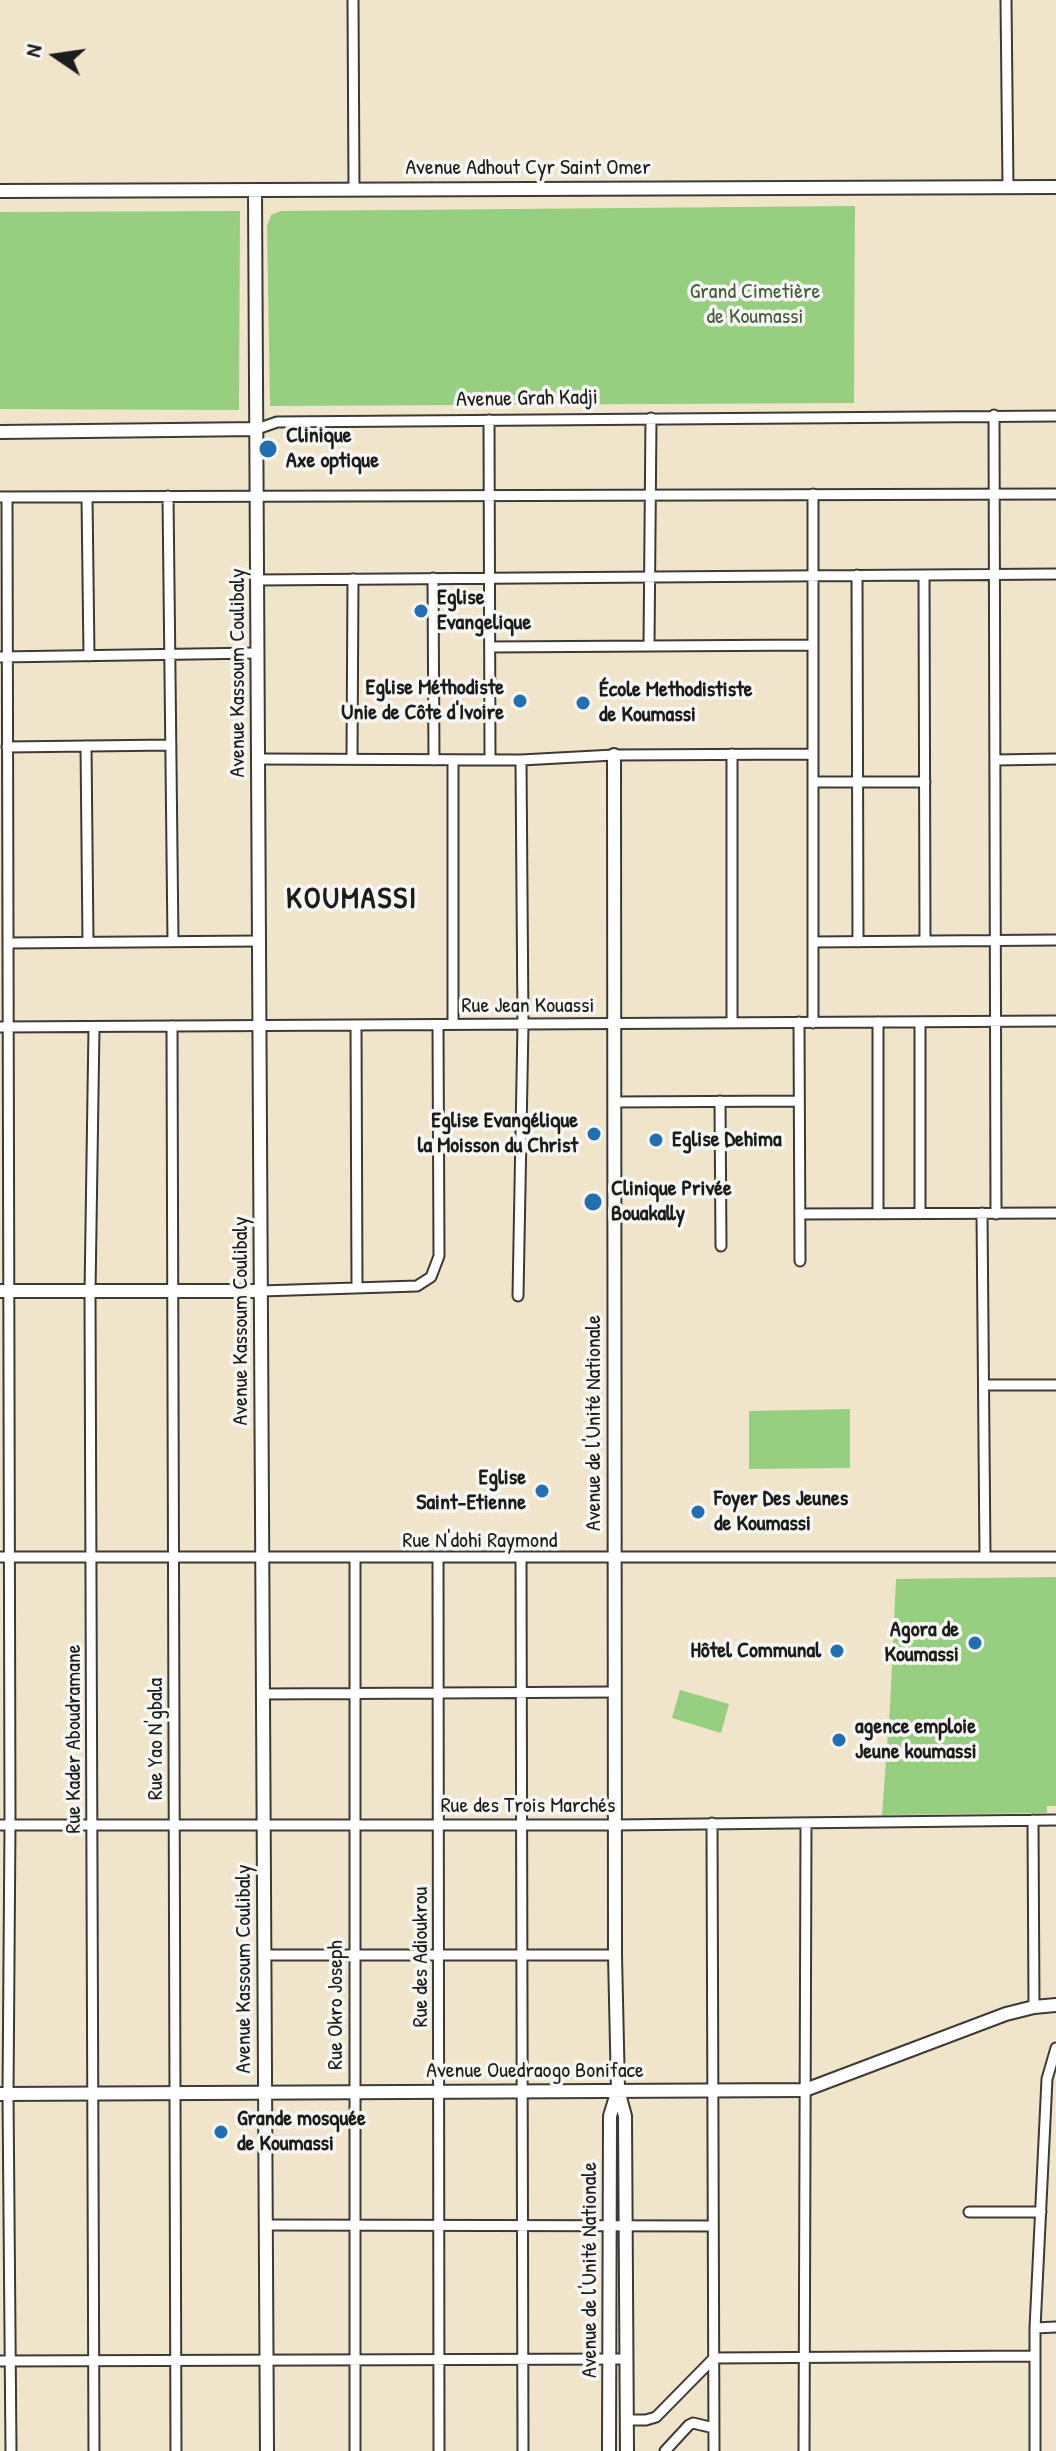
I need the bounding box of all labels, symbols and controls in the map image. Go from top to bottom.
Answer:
north arrow [16,16,96,96]
text: N [17,42,49,60]
street label: Avenue Adhout Cyr Saint Omer [405,155,651,181]
park label: Grand Cimetière de Koumassi [690,279,820,330]
street label: Avenue Grah Kadji [456,385,598,413]
place label: Clinique Axe optique [286,423,379,474]
marker: Clinique Axe optique [257,438,279,460]
street label: Avenue Kassoum Coulibaly [225,569,251,777]
place label: Eglise Evangelique [437,585,531,636]
marker: Eglise Evangelique [412,602,430,620]
place label: Eglise Méthodiste Unie de Côte d'Ivoire [341,675,504,726]
place label: École Methodististe de Koumassi [599,677,753,728]
marker: Eglise Méthodiste Unie de Côte d'Ivoire [511,692,529,710]
marker: École Methodististe de Koumassi [574,694,592,712]
district label: KOUMASSI [286,882,418,918]
street label: Rue Jean Kouassi [462,993,594,1019]
place label: Eglise Evangélique la Moisson du Christ [418,1108,578,1160]
marker: Eglise Evangélique la Moisson du Christ [585,1125,603,1143]
place label: Eglise Dehima [672,1127,782,1153]
marker: Eglise Dehima [647,1131,665,1149]
place label: Clinique Privée Bouakally [611,1176,732,1228]
marker: Clinique Privée Bouakally [582,1191,604,1213]
street label: Avenue Kassoum Coulibaly [228,1217,254,1425]
street label: Avenue de l'Unité Nationale [581,1315,607,1531]
place label: Eglise Saint-Etienne [416,1465,526,1516]
marker: Eglise Saint-Etienne [533,1482,551,1500]
place label: Foyer Des Jeunes de Koumassi [714,1486,848,1538]
marker: Foyer Des Jeunes de Koumassi [689,1503,707,1521]
street label: Rue N'dohi Raymond [403,1528,557,1554]
place label: Agora de Koumassi [884,1617,959,1668]
marker: Agora de Koumassi [966,1634,984,1652]
place label: Hôtel Communal [691,1638,821,1664]
marker: Hôtel Communal [828,1642,846,1660]
street label: Rue Kader Aboudramane [61,1644,87,1834]
street label: Rue Yao N'gbala [143,1678,169,1800]
place label: agence emploie Jeune koumassi [855,1714,977,1766]
marker: agence emploie Jeune koumassi [830,1731,848,1749]
street label: Rue des Trois Marchés [441,1793,615,1819]
street label: Avenue Kassoum Coulibaly [231,1865,257,2073]
street label: Rue des Adioukrou [408,1887,434,2027]
street label: Rue Okro Joseph [323,1940,349,2070]
street label: Avenue Ouedraogo Boniface [426,2058,644,2084]
place label: Grande mosquée de Koumassi [237,2106,366,2158]
marker: Grande mosquée de Koumassi [212,2123,230,2141]
street label: Avenue de l'Unité Nationale [577,2162,603,2378]

